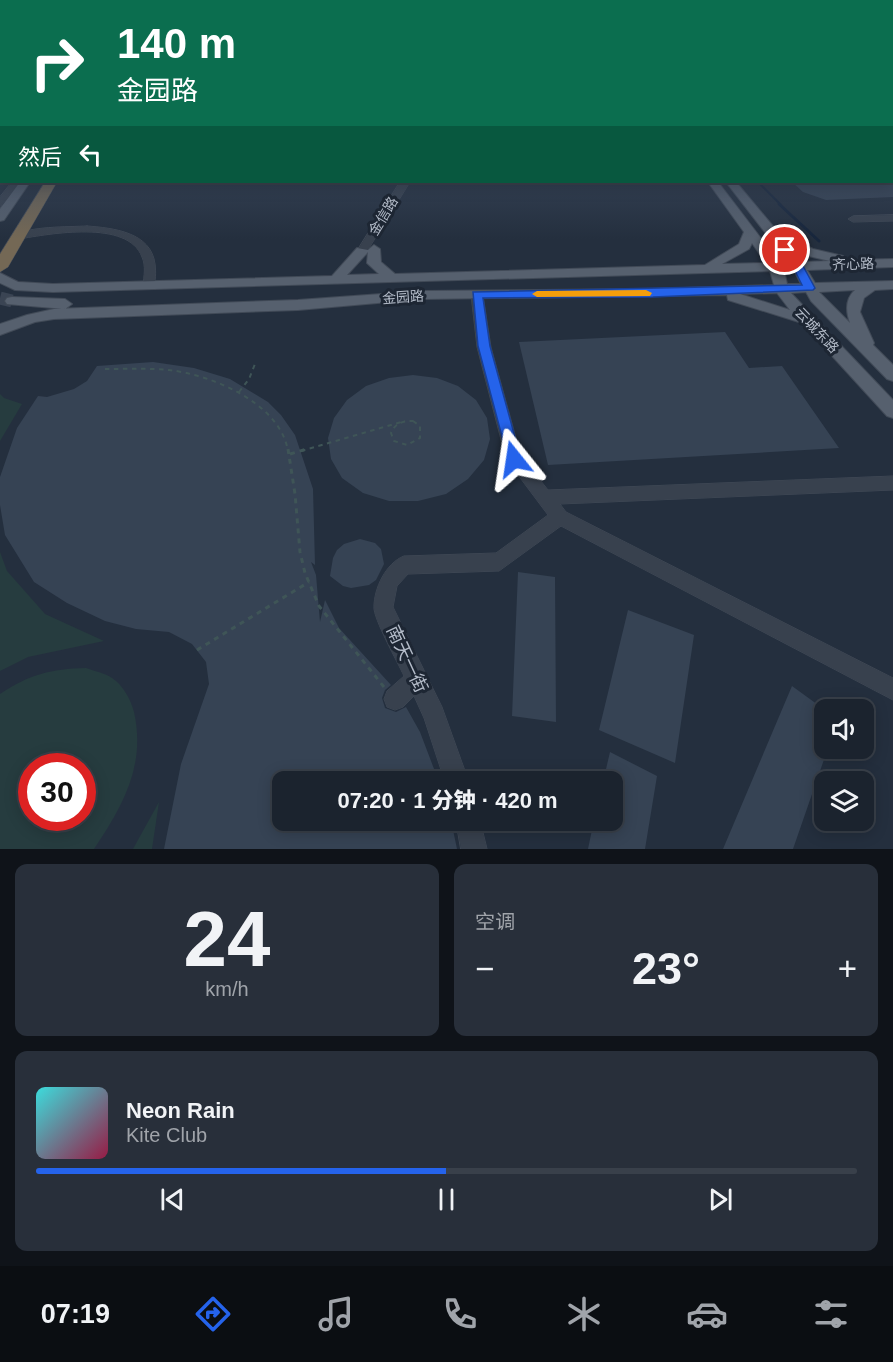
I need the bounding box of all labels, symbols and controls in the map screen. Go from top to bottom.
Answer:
text: 140 m [117,20,236,67]
icon: right [18,24,96,102]
text: 金园路 [117,76,198,106]
icon: left [74,138,107,171]
text: 然后 [18,145,62,170]
street label: 金信路 [365,194,401,238]
pin [759,224,810,275]
icon: arrive [768,233,801,266]
street label: 齐心路 [832,255,874,273]
street label: 金园路 [381,288,425,306]
street label: 云城东路 [792,304,842,356]
position arrow [482,427,546,491]
street label: 南天一街 [383,622,431,696]
map controls [814,699,874,831]
button: sound [814,699,874,759]
speed limit sign: 30 [18,753,96,831]
button: layers [814,771,874,831]
text: 07:20 · 1 分钟 · 420 m [337,788,558,813]
text: 24 [184,895,270,983]
text: 空调 [475,911,515,933]
text: 23° [632,943,700,994]
text: − [475,950,494,987]
text: + [838,950,857,987]
text: km/h [205,978,249,1000]
text: Neon Rain [126,1098,235,1123]
text: Kite Club [126,1124,207,1146]
icon: previous [156,1183,189,1216]
icon: pause [430,1183,463,1216]
icon: next [704,1183,737,1216]
icon: directions [192,1293,234,1335]
icon: music [315,1293,357,1335]
icon: phone [439,1293,481,1335]
icon: climate [563,1293,605,1335]
icon: car [686,1293,728,1335]
icon: filters [810,1293,852,1335]
text: 07:19 [41,1299,110,1329]

